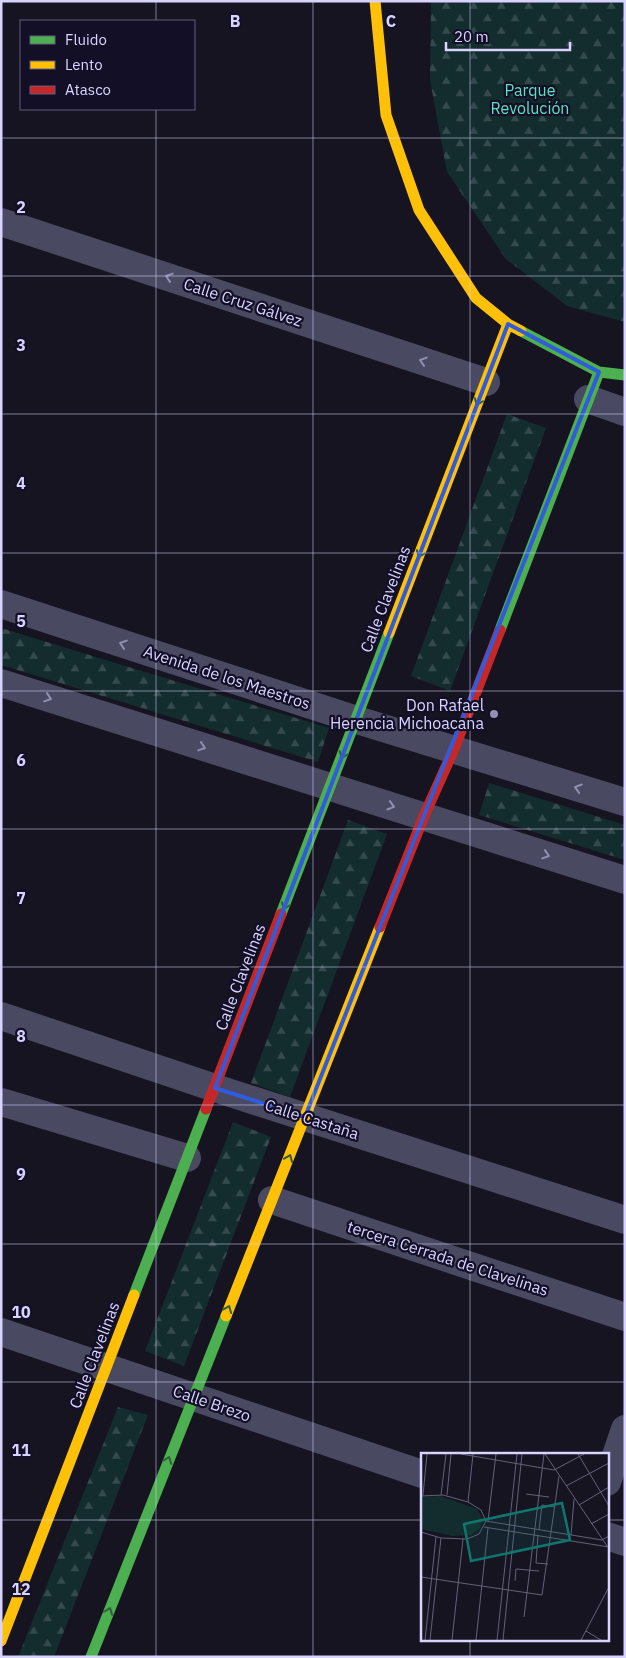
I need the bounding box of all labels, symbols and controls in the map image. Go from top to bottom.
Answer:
text: B [230,11,241,31]
text: C [386,11,396,31]
legend [20,20,195,110]
scale bar [446,20,570,52]
text: 20 m [454,27,489,46]
text: Fluido [65,30,107,49]
text: Lento [65,55,103,74]
text: Atasco [65,80,111,99]
park label: Parque Revolución [491,80,569,118]
text: 2 [16,197,26,217]
one-way arrow [165,273,173,283]
street label: Calle Cruz Gálvez [181,273,305,331]
text: 3 [16,335,26,355]
one-way arrow [419,357,427,367]
one-way arrow [474,397,484,406]
text: 4 [16,473,26,493]
street label: Calle Clavelinas [355,543,415,655]
one-way arrow [416,549,426,558]
text: 5 [16,611,26,631]
one-way arrow [119,639,128,649]
street label: Avenida de los Maestros [141,641,313,713]
one-way arrow [43,692,51,702]
place label: Don Rafael Herencia Michoacana [330,695,484,733]
marker: Don Rafael Herencia Michoacana [488,708,500,720]
one-way arrow [198,742,206,752]
text: 6 [16,750,26,770]
one-way arrow [339,750,349,758]
one-way arrow [575,783,583,793]
one-way arrow [386,801,395,811]
one-way arrow [541,849,550,859]
text: 7 [16,888,26,908]
one-way arrow [281,901,291,910]
street label: Calle Clavelinas [210,921,270,1033]
text: 8 [16,1026,26,1046]
street label: Calle Castaña [262,1094,362,1144]
one-way arrow [282,1154,293,1163]
text: 9 [16,1164,26,1184]
street label: tercera Cerrada de Clavelinas [345,1216,551,1300]
street label: Calle Clavelinas [64,1299,124,1411]
text: 10 [11,1302,31,1322]
one-way arrow [222,1305,233,1314]
street label: Calle Brezo [171,1380,254,1426]
text: 11 [11,1440,31,1460]
inset map [421,1453,608,1640]
one-way arrow [162,1456,172,1465]
text: 12 [11,1579,31,1599]
one-way arrow [103,1608,113,1616]

